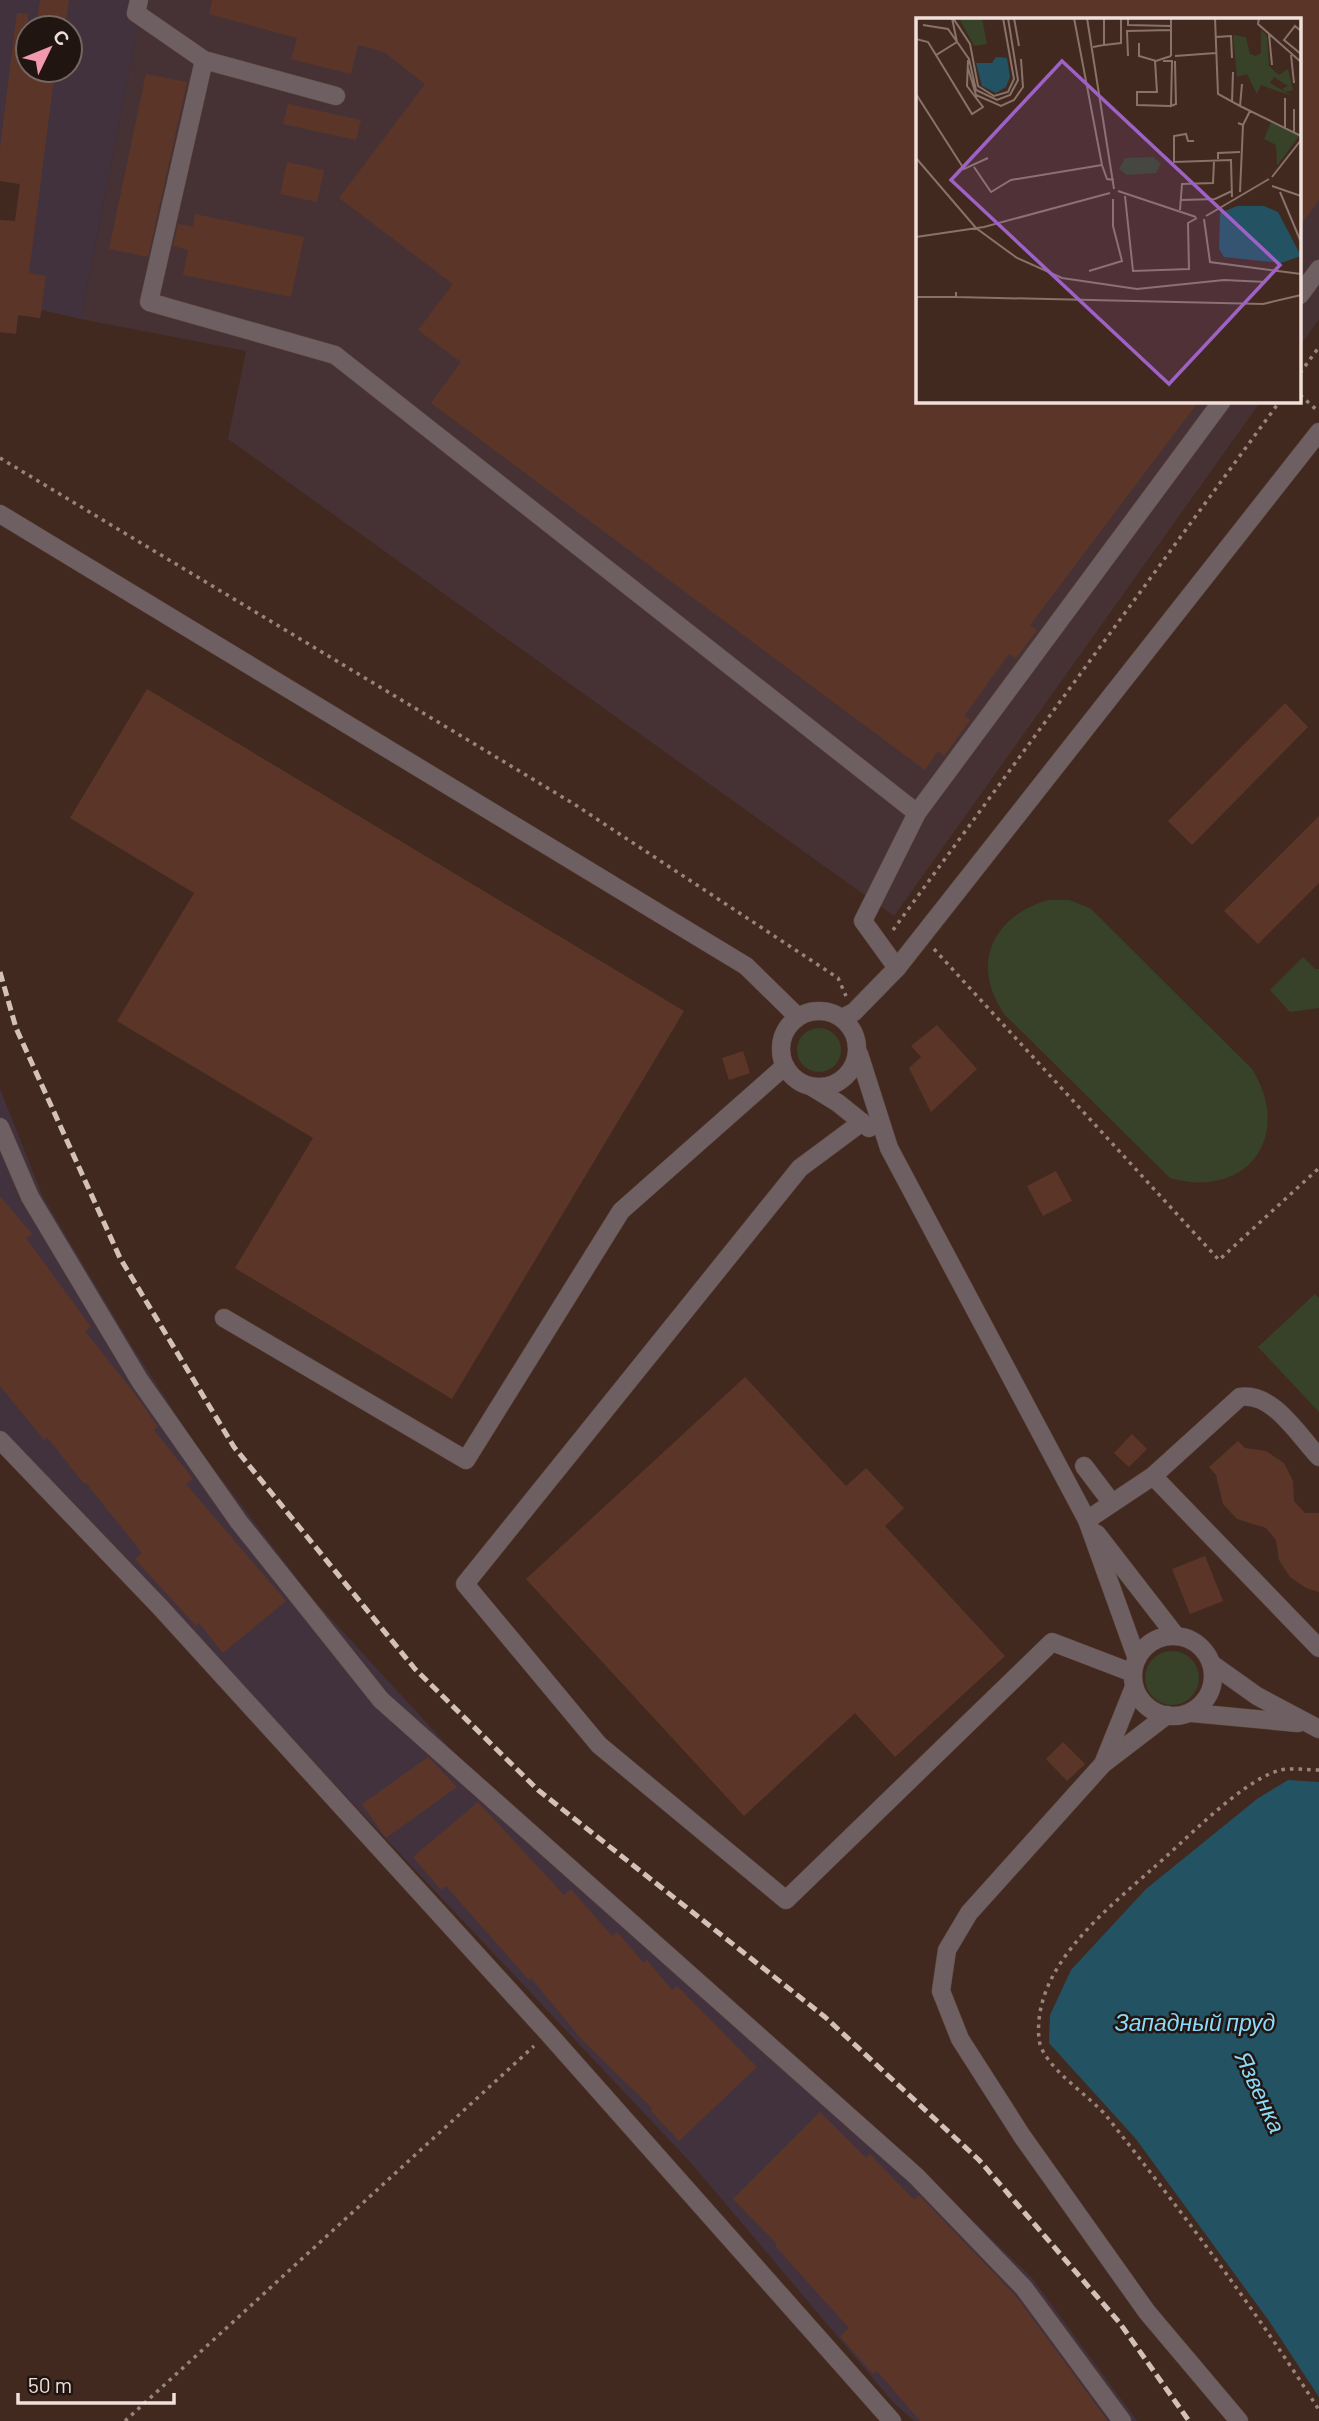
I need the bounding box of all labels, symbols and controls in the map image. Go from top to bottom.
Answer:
north arrow [14,14,84,84]
inset map [916,18,1302,402]
text: С [49,24,75,50]
water label: Западный пруд [1115,2008,1275,2036]
water label: Язвенка [1229,2045,1292,2137]
scale bar [18,2362,173,2406]
text: 50 m [28,2372,72,2397]

